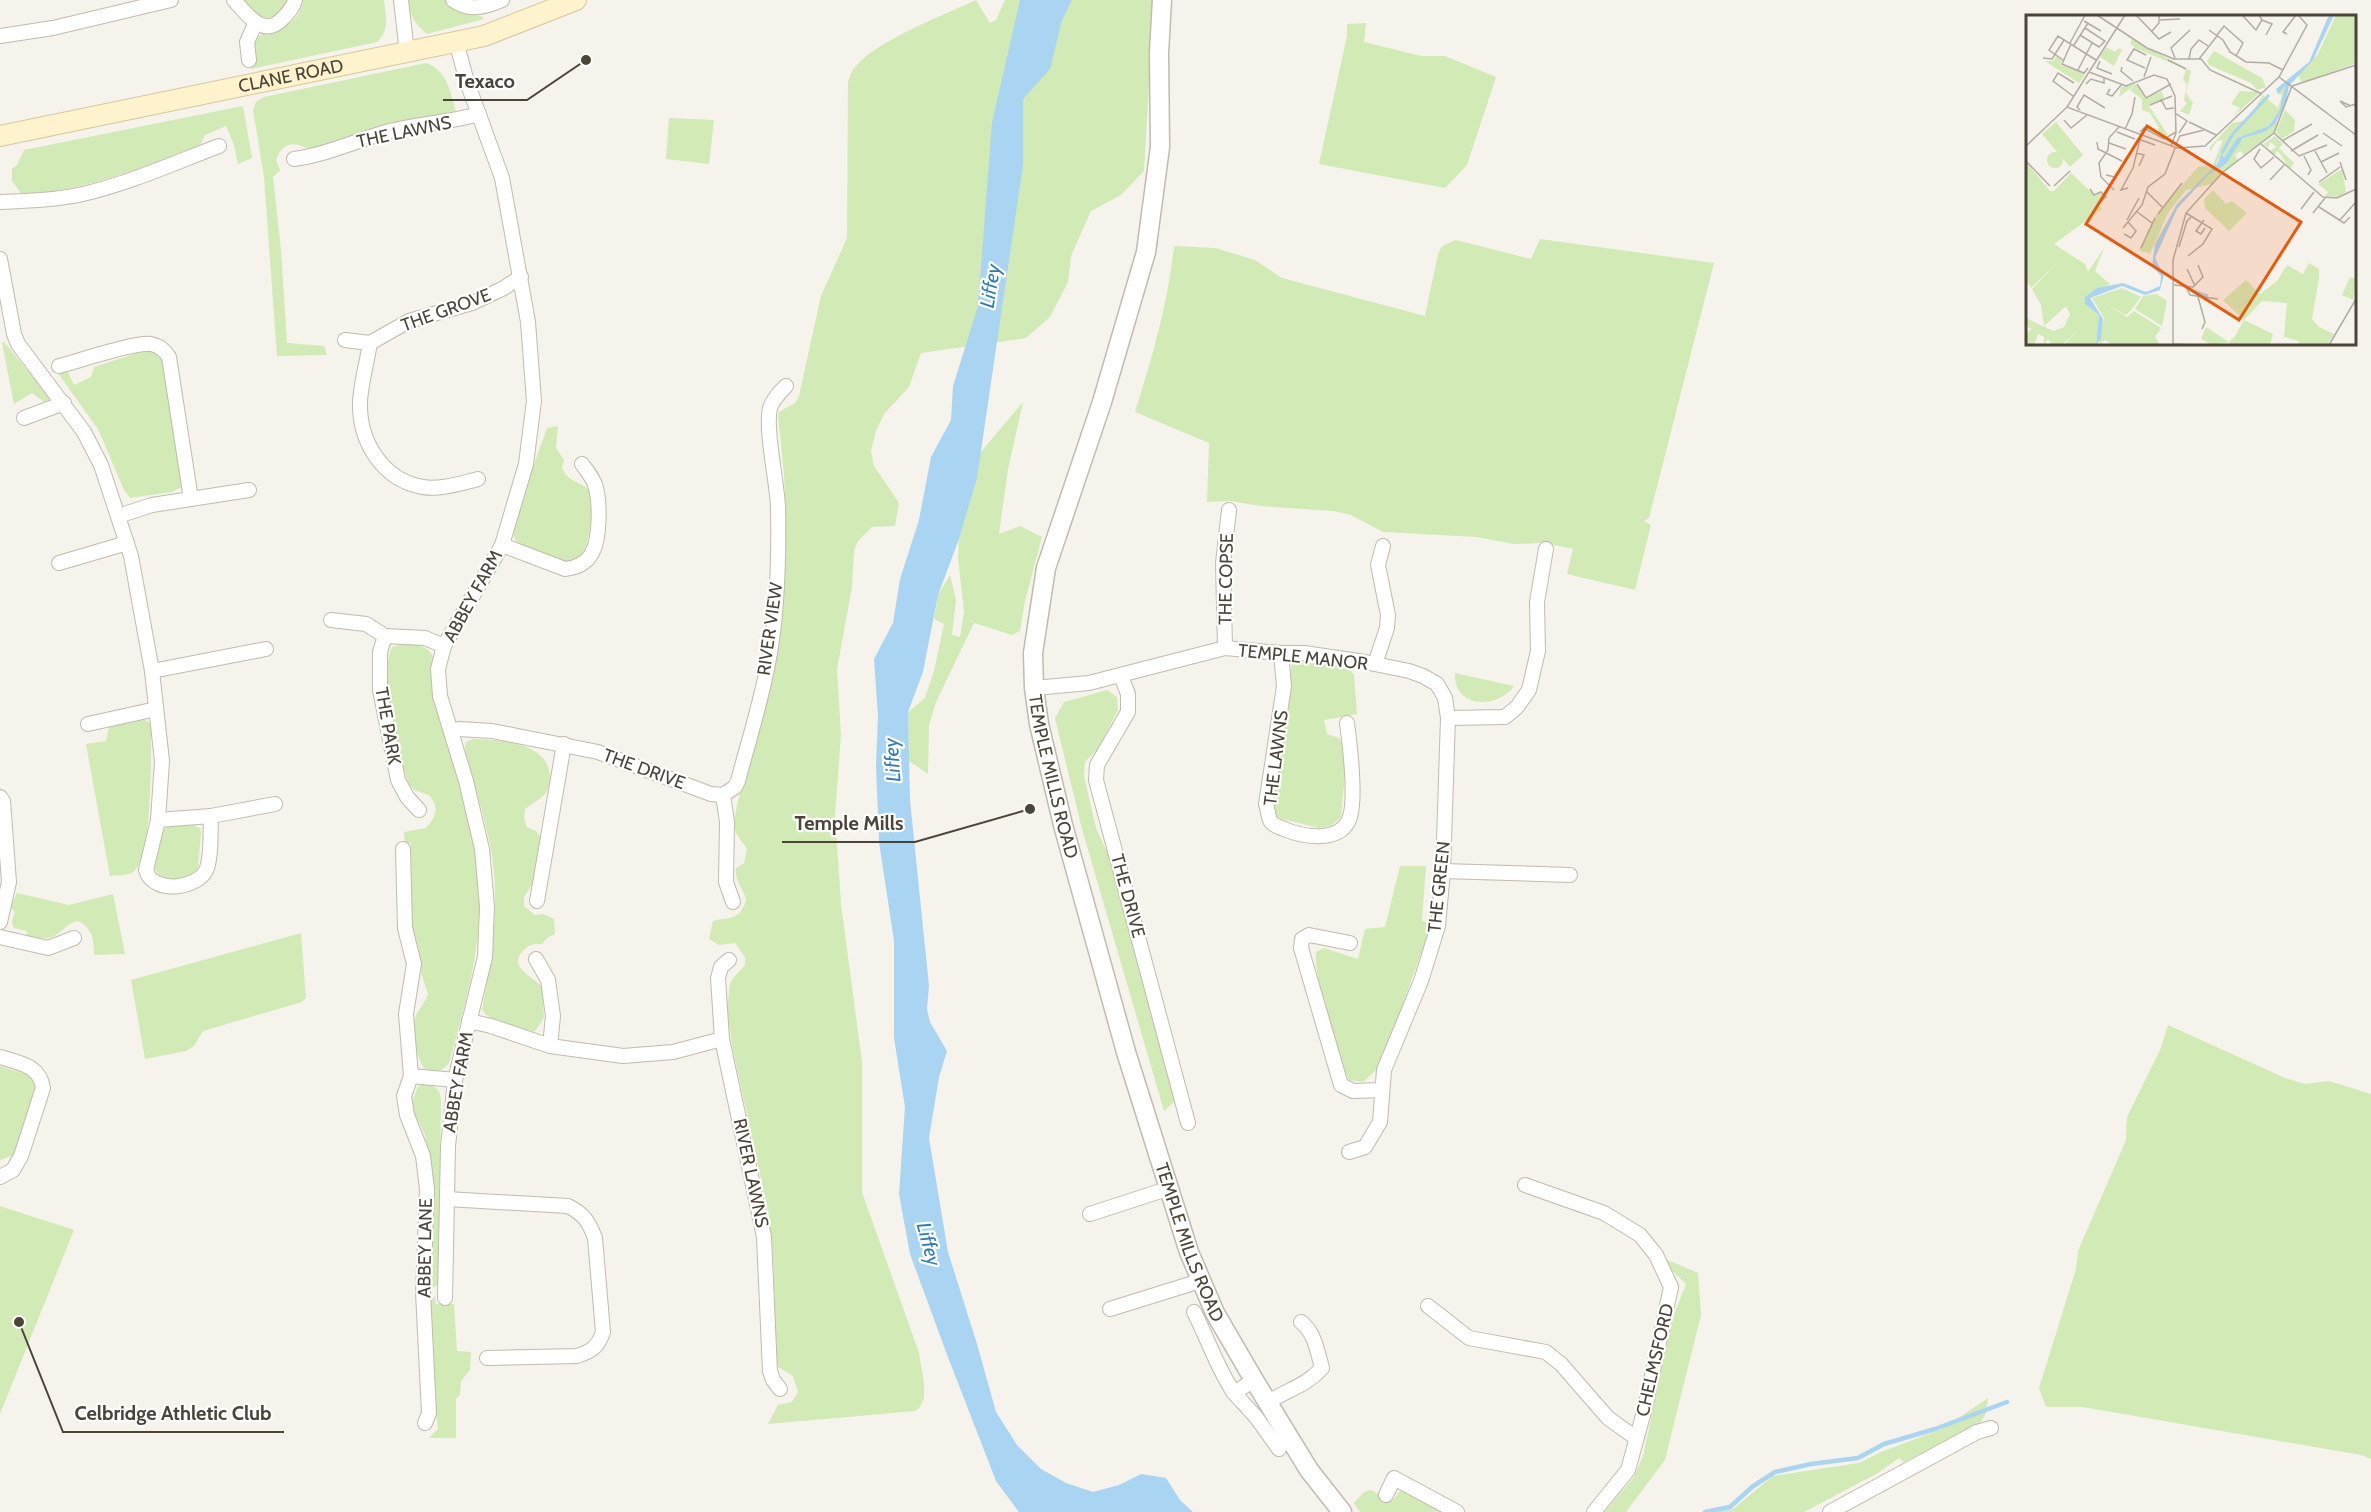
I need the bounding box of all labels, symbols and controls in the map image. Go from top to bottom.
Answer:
inset map [2026,15,2356,345]
street label: CLANE ROAD [236,54,345,97]
callout: Texaco [443,62,527,100]
text: Texaco [455,69,515,93]
street label: THE LAWNS [355,111,453,153]
water label: Liffey [975,262,1005,310]
street label: THE GROVE [398,284,494,336]
street label: THE COPSE [1214,533,1238,625]
street label: ABBEY FARM [439,546,507,646]
street label: RIVER VIEW [753,581,787,677]
street label: TEMPLE MANOR [1237,639,1369,675]
street label: THE PARK [370,686,406,767]
street label: TEMPLE MILLS ROAD [1024,693,1083,861]
street label: THE LAWNS [1259,709,1293,807]
water label: Liffey [878,736,906,783]
street label: THE DRIVE [600,744,688,794]
callout: Temple Mills [782,804,915,842]
text: Temple Mills [795,811,903,835]
street label: THE GREEN [1423,840,1455,934]
street label: THE DRIVE [1106,852,1150,940]
street label: ABBEY FARM [438,1030,478,1134]
street label: RIVER LAWNS [729,1116,773,1230]
street label: TEMPLE MILLS ROAD [1151,1160,1229,1326]
street label: ABBEY LANE [413,1198,437,1298]
water label: Liffey [912,1220,946,1269]
street label: CHELMSFORD [1631,1301,1679,1419]
callout: Celbridge Athletic Club [63,1394,284,1432]
text: Celbridge Athletic Club [75,1401,272,1425]

